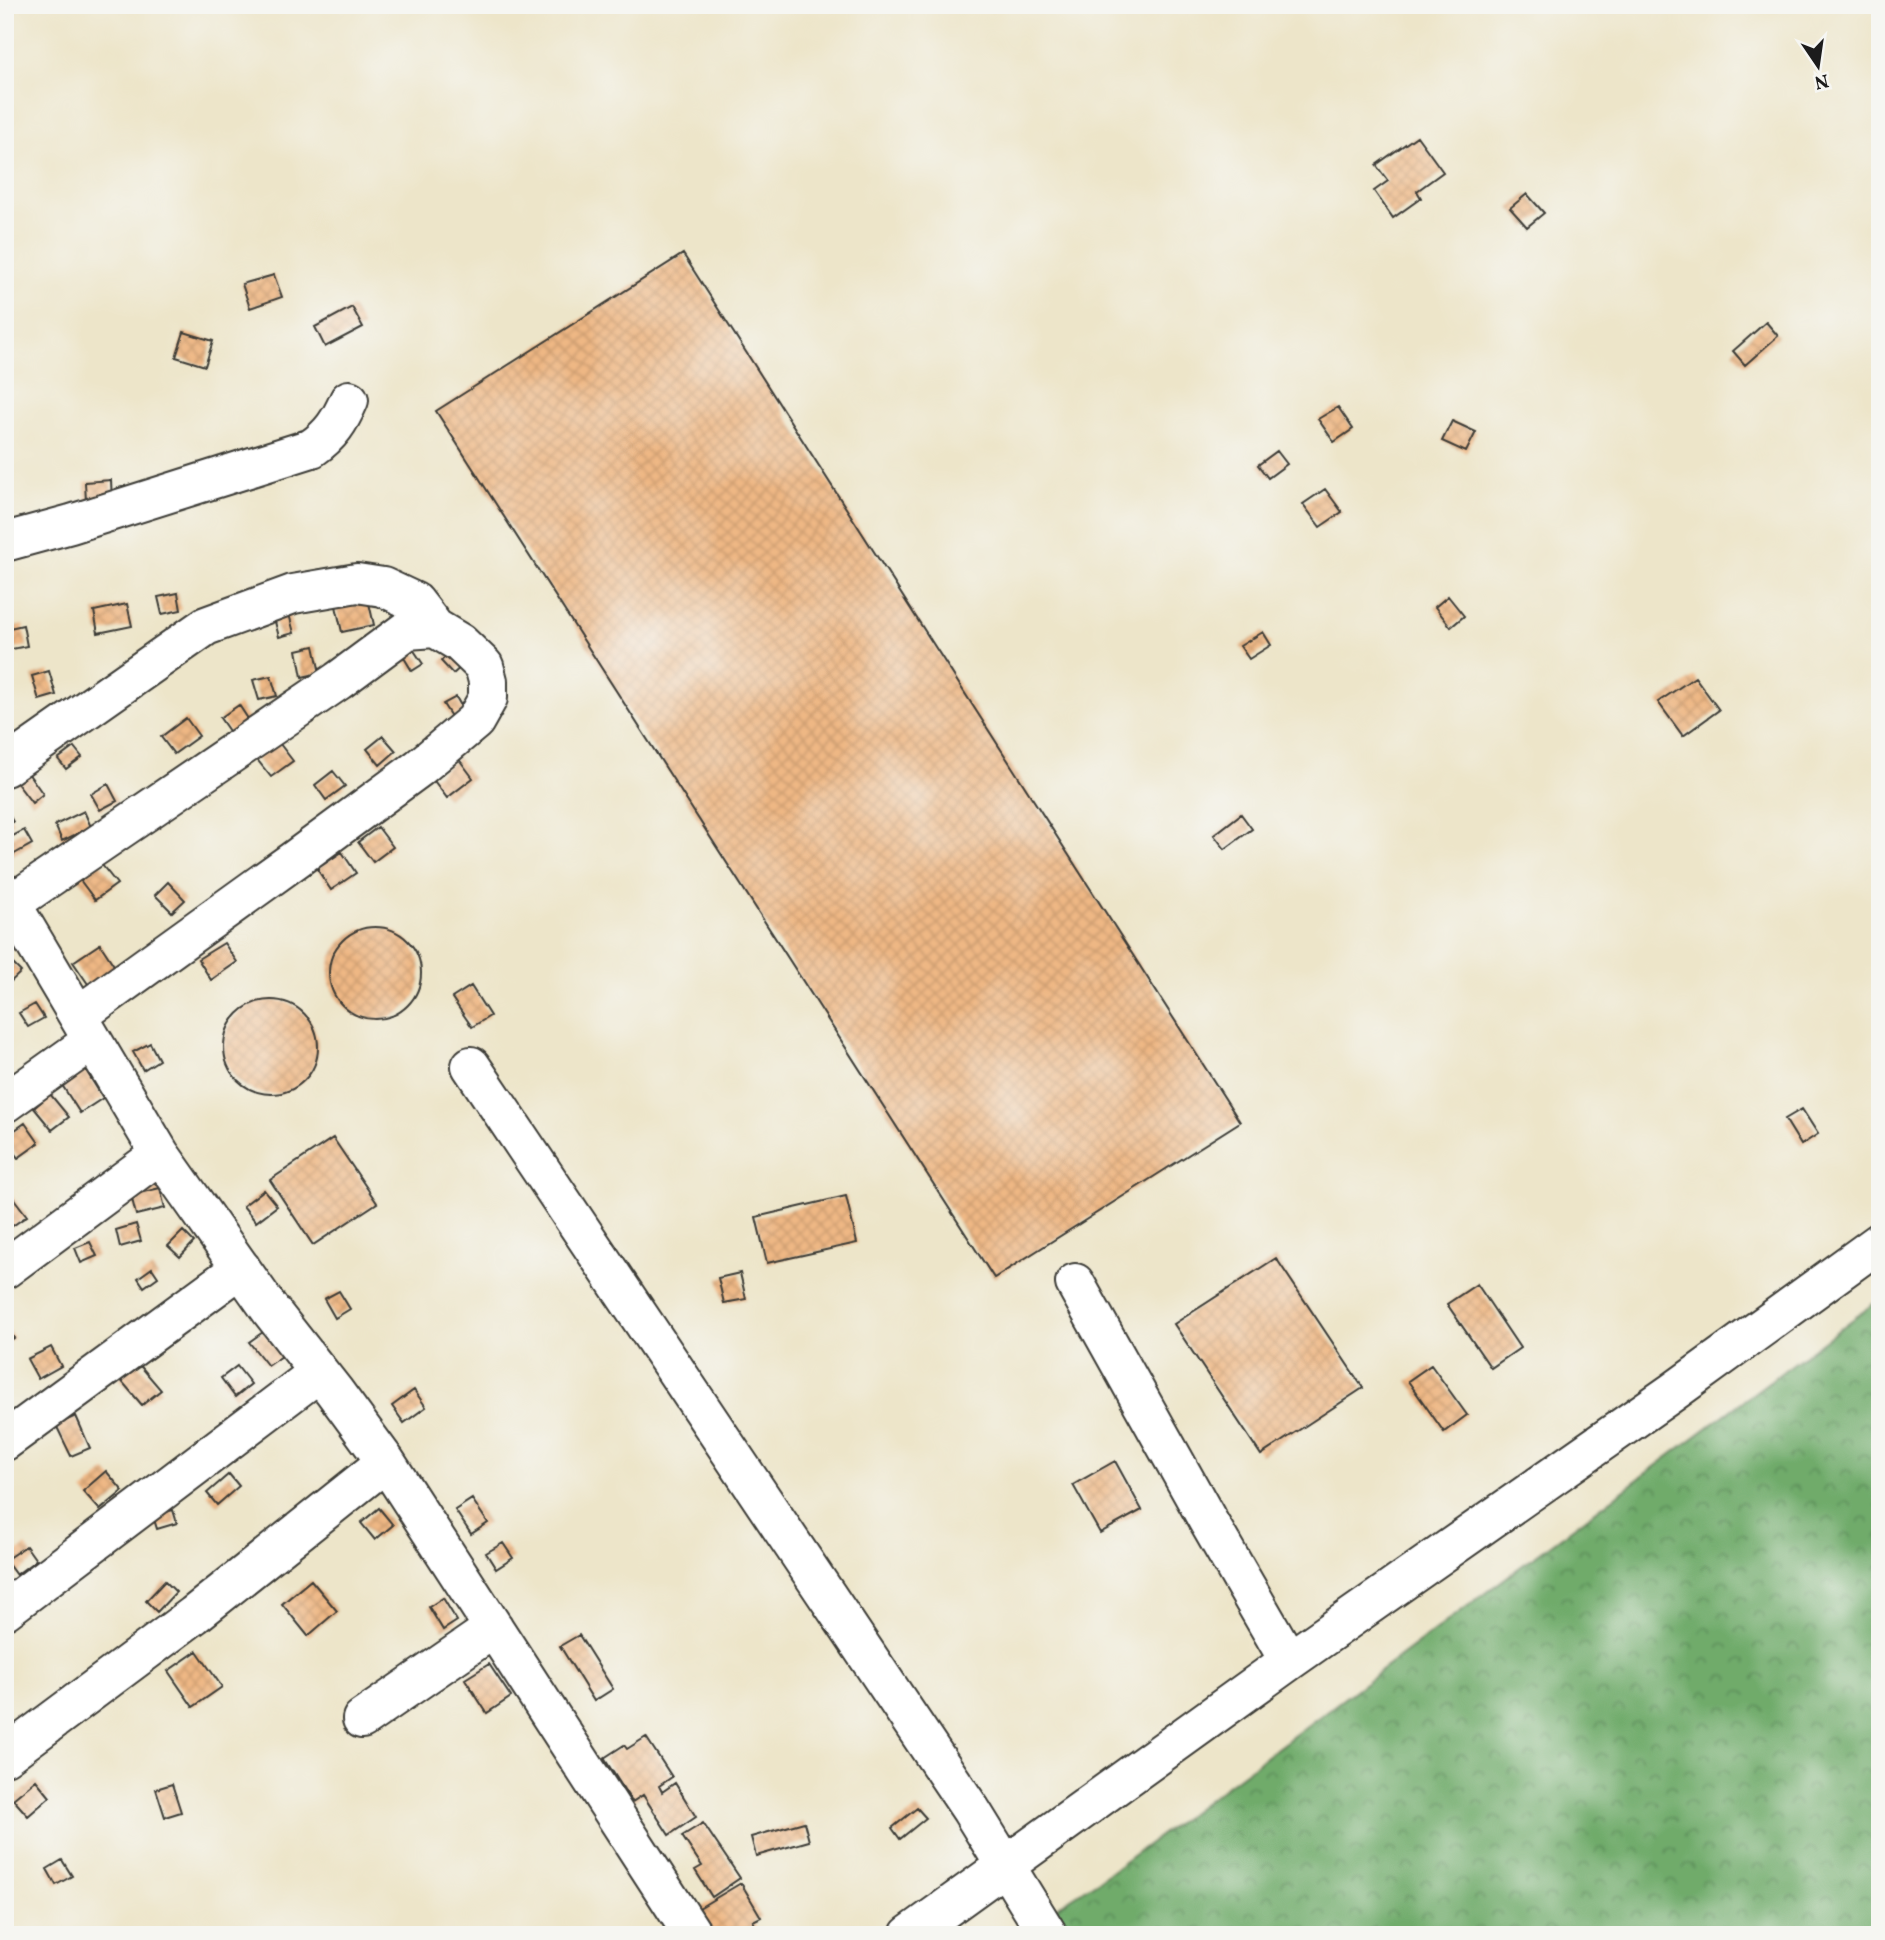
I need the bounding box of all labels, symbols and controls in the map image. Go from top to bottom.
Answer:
north arrow [1784,32,1854,102]
text: N [1812,66,1831,95]

